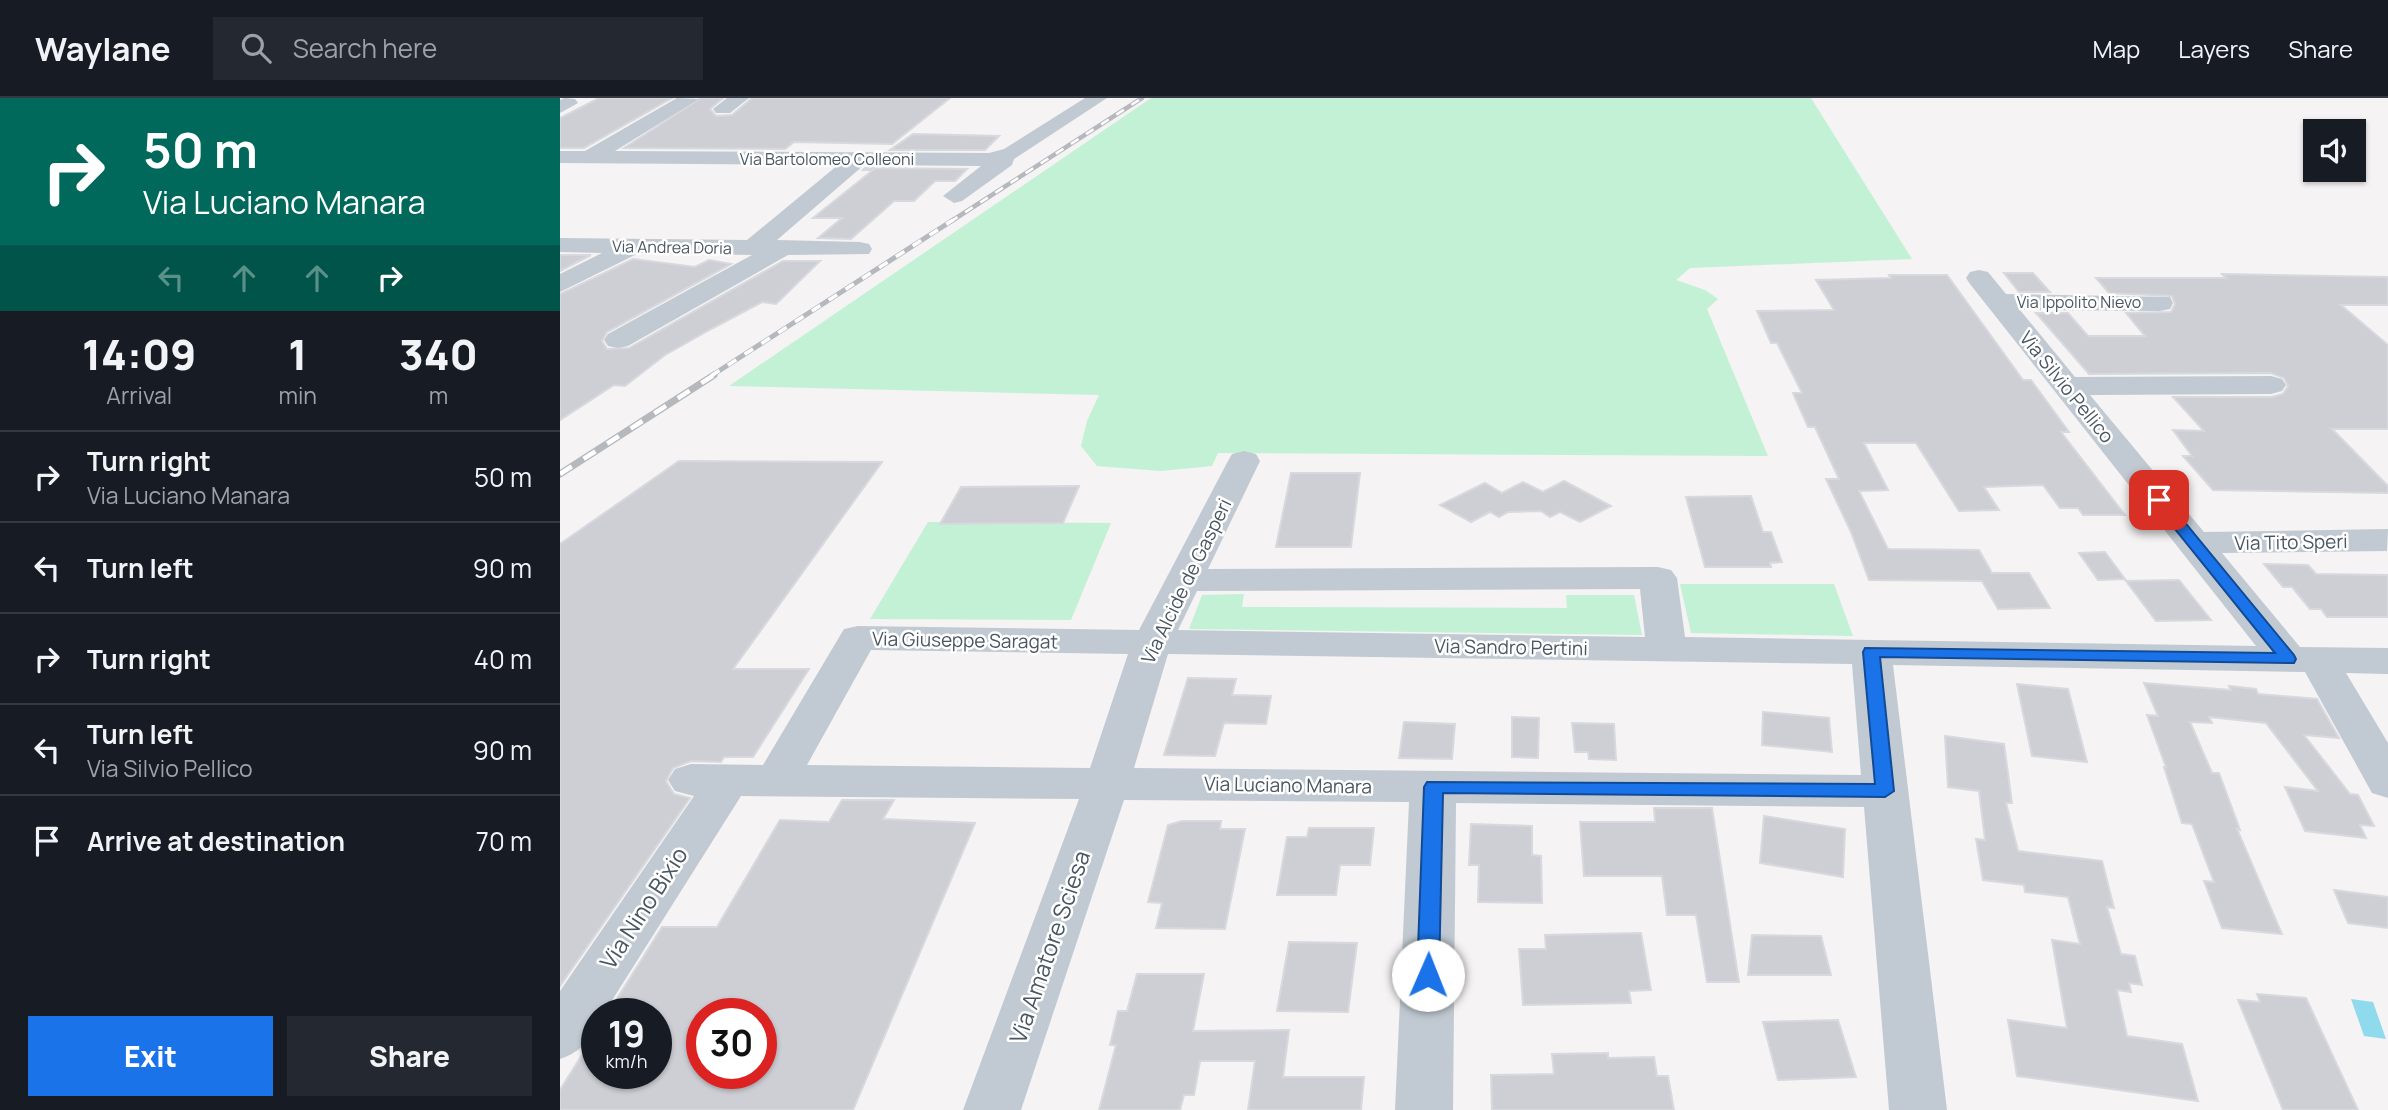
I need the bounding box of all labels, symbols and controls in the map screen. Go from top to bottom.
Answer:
search box [213,17,703,80]
text: Waylane [35,26,171,71]
icon: search [237,29,275,67]
text: Search here [293,30,437,66]
text: Map [2093,32,2140,65]
text: Layers [2178,32,2250,65]
text: Share [2288,32,2353,65]
text: 50 m [143,116,258,183]
map controls [2303,119,2366,182]
button: sound [2303,119,2366,182]
icon: right [28,126,119,217]
street label: Via Bartolomeo Colleoni [740,148,914,170]
text: Via Luciano Manara [143,180,426,224]
street label: Via Andrea Doria [612,235,732,259]
icon: left [152,259,190,297]
icon: ahead [225,259,263,297]
icon: ahead [298,259,336,297]
icon: right [371,259,409,297]
street label: Via Ippolito Nievo [2017,291,2141,313]
text: 14:09 [82,325,196,383]
text: 1 [288,325,307,383]
text: 340 [399,325,478,383]
street label: Via Silvio Pellico [2014,326,2120,448]
text: Arrival [106,379,172,411]
text: min [278,379,317,411]
text: m [429,379,448,411]
text: Turn right [87,443,211,479]
icon: right [28,458,66,496]
text: 50 m [474,459,532,495]
pin [2129,470,2189,530]
text: Via Luciano Manara [87,479,290,511]
icon: arrive [2140,481,2178,519]
street label: Via Alcide de Gasperi [1135,494,1237,668]
street label: Via Tito Speri [2234,528,2348,556]
icon: left [28,549,66,587]
text: Turn left [87,550,194,586]
text: 90 m [473,550,532,586]
street label: Via Giuseppe Saragat [872,625,1058,655]
street label: Via Sandro Pertini [1434,633,1588,661]
icon: right [28,640,66,678]
text: Turn right [87,641,211,677]
text: 40 m [474,641,532,677]
text: Turn left [87,716,194,752]
icon: left [28,731,66,769]
text: 90 m [473,732,532,768]
text: Via Silvio Pellico [87,752,253,784]
street label: Via Luciano Manara [1204,771,1372,799]
icon: arrive [28,822,66,860]
text: Arrive at destination [87,823,345,859]
text: 70 m [476,823,532,859]
street label: Via Nino Bixio [592,840,695,975]
street label: Via Amatore Sciesa [1001,846,1097,1047]
position arrow [1391,938,1465,1012]
speed limit sign: 30 [686,998,777,1089]
text: 19 [608,1010,645,1058]
button: Exit [28,1016,273,1096]
button: Share [287,1016,532,1096]
text: km/h [606,1049,647,1073]

